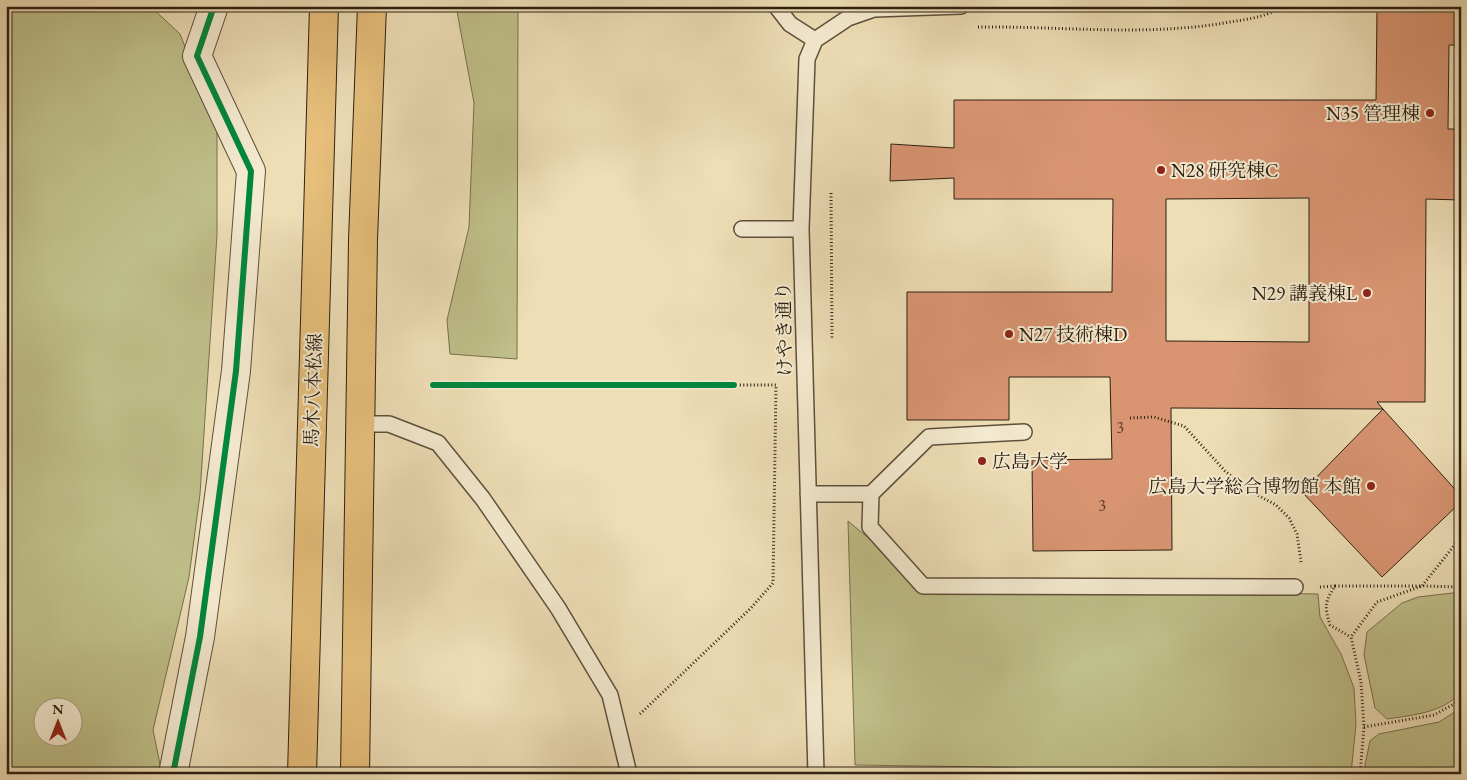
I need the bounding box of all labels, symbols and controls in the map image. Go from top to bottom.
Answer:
place label: N35 管理棟 [1326,101,1420,126]
marker: N35 管理棟 [1424,107,1436,119]
place label: N28 研究棟C [1171,158,1279,183]
marker: N28 研究棟C [1155,164,1167,176]
street label: けやき通り [771,281,797,377]
place label: N29 講義棟L [1252,281,1357,306]
marker: N29 講義棟L [1361,287,1373,299]
place label: N27 技術棟D [1019,322,1127,347]
marker: N27 技術棟D [1003,328,1015,340]
street label: 馬木八本松線 [299,333,327,447]
house number: 3 [1116,417,1124,438]
place label: 広島大学 [992,449,1068,474]
marker: 広島大学 [976,455,988,467]
place label: 広島大学総合博物館 本館 [1148,474,1361,499]
marker: 広島大学総合博物館 本館 [1365,480,1377,492]
house number: 3 [1098,495,1106,516]
north arrow [32,698,82,748]
text: N [52,700,64,718]

